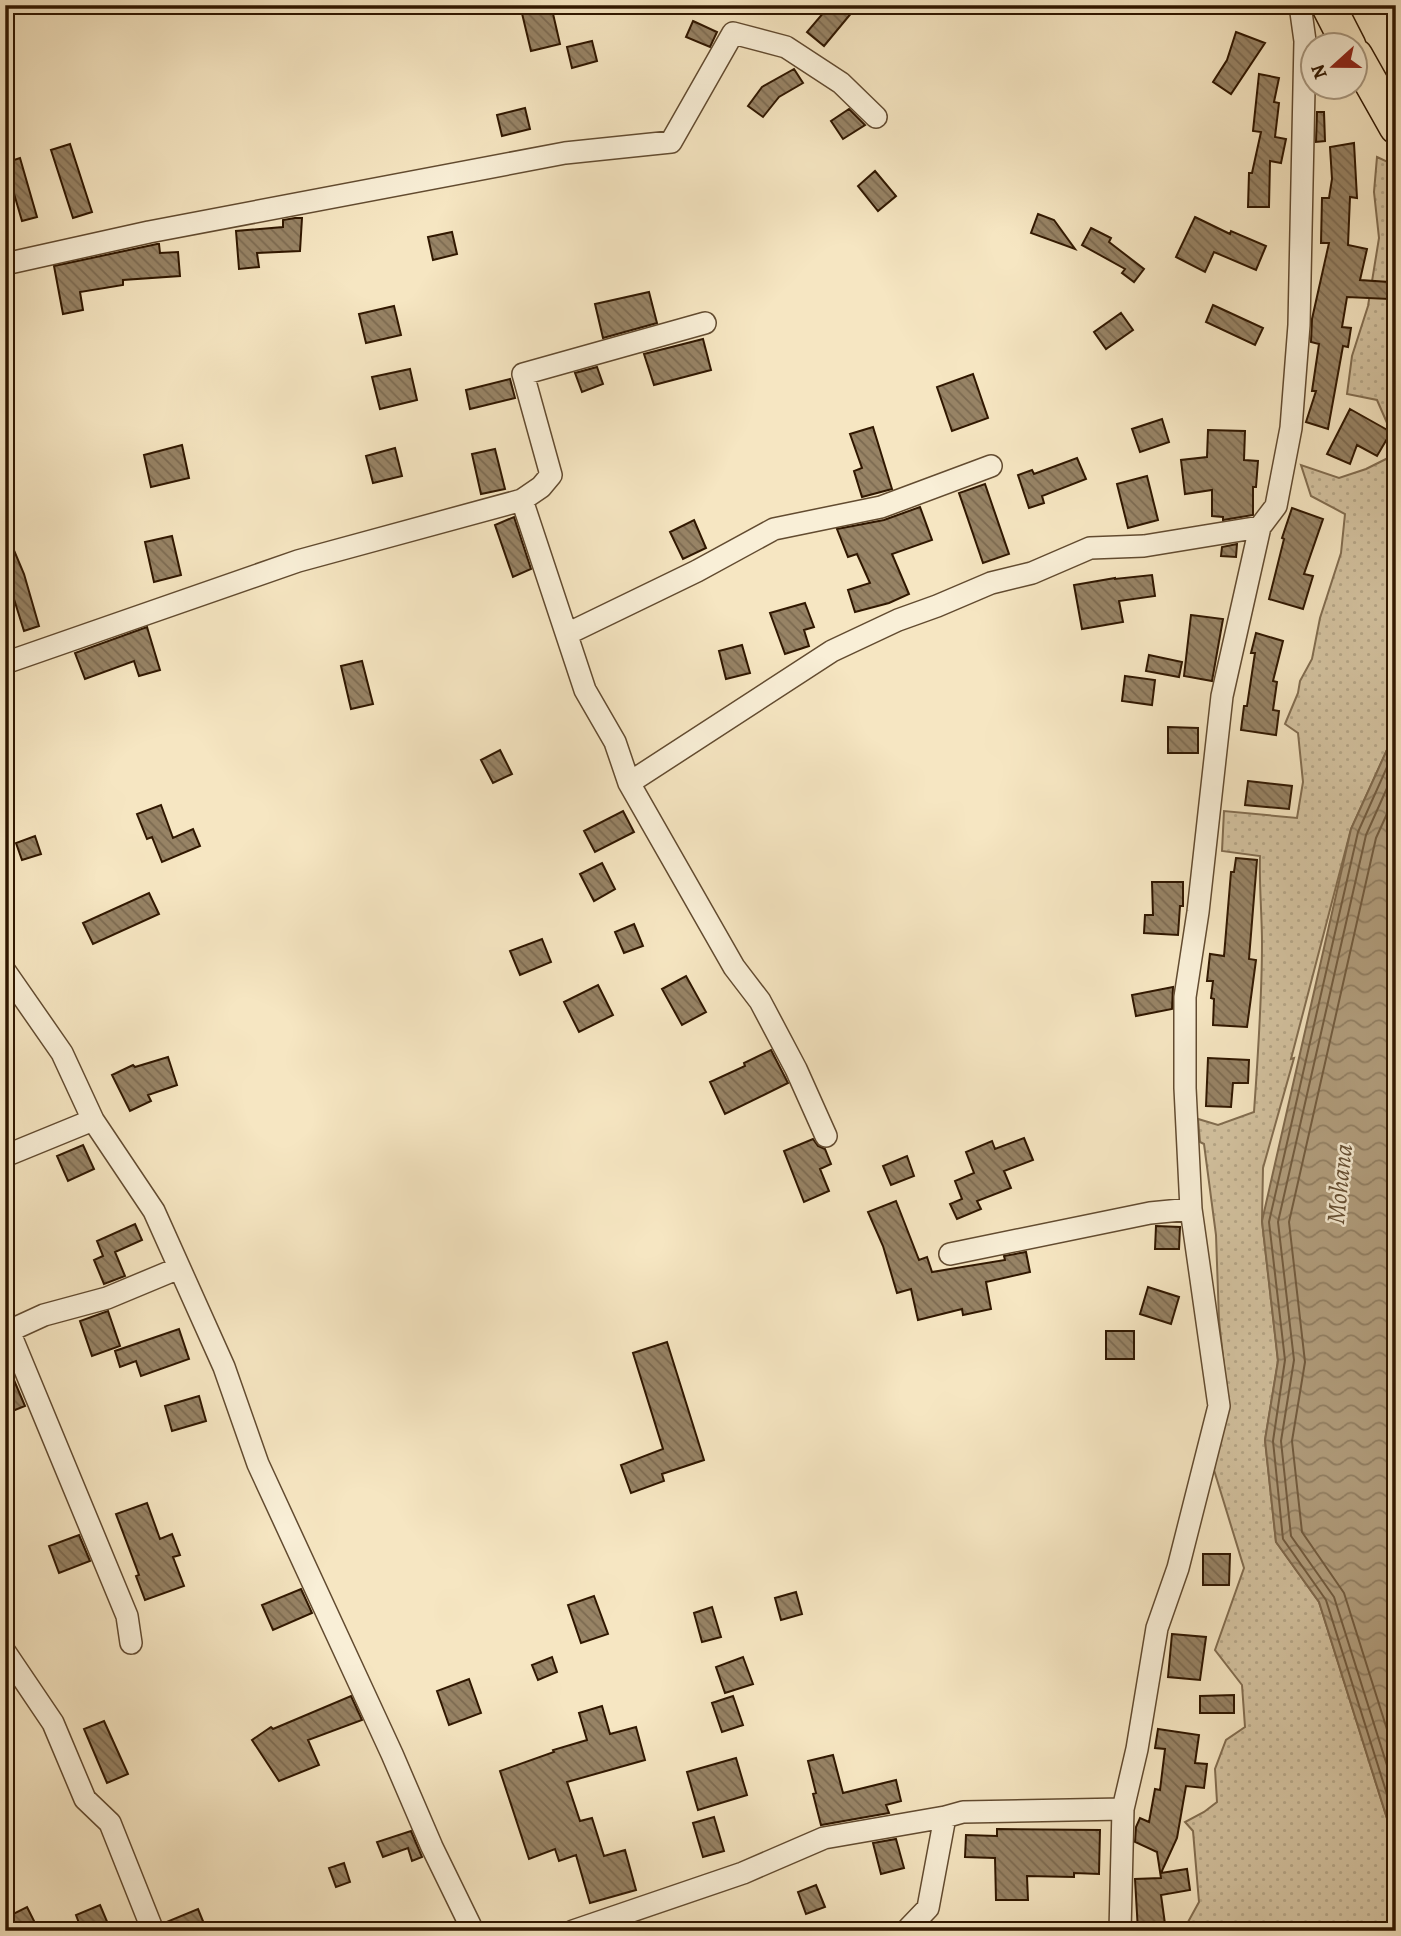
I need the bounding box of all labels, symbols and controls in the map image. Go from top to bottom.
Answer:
north arrow [1300,32,1370,102]
text: N [1304,60,1334,83]
water label: Mohana [1318,1142,1361,1226]

